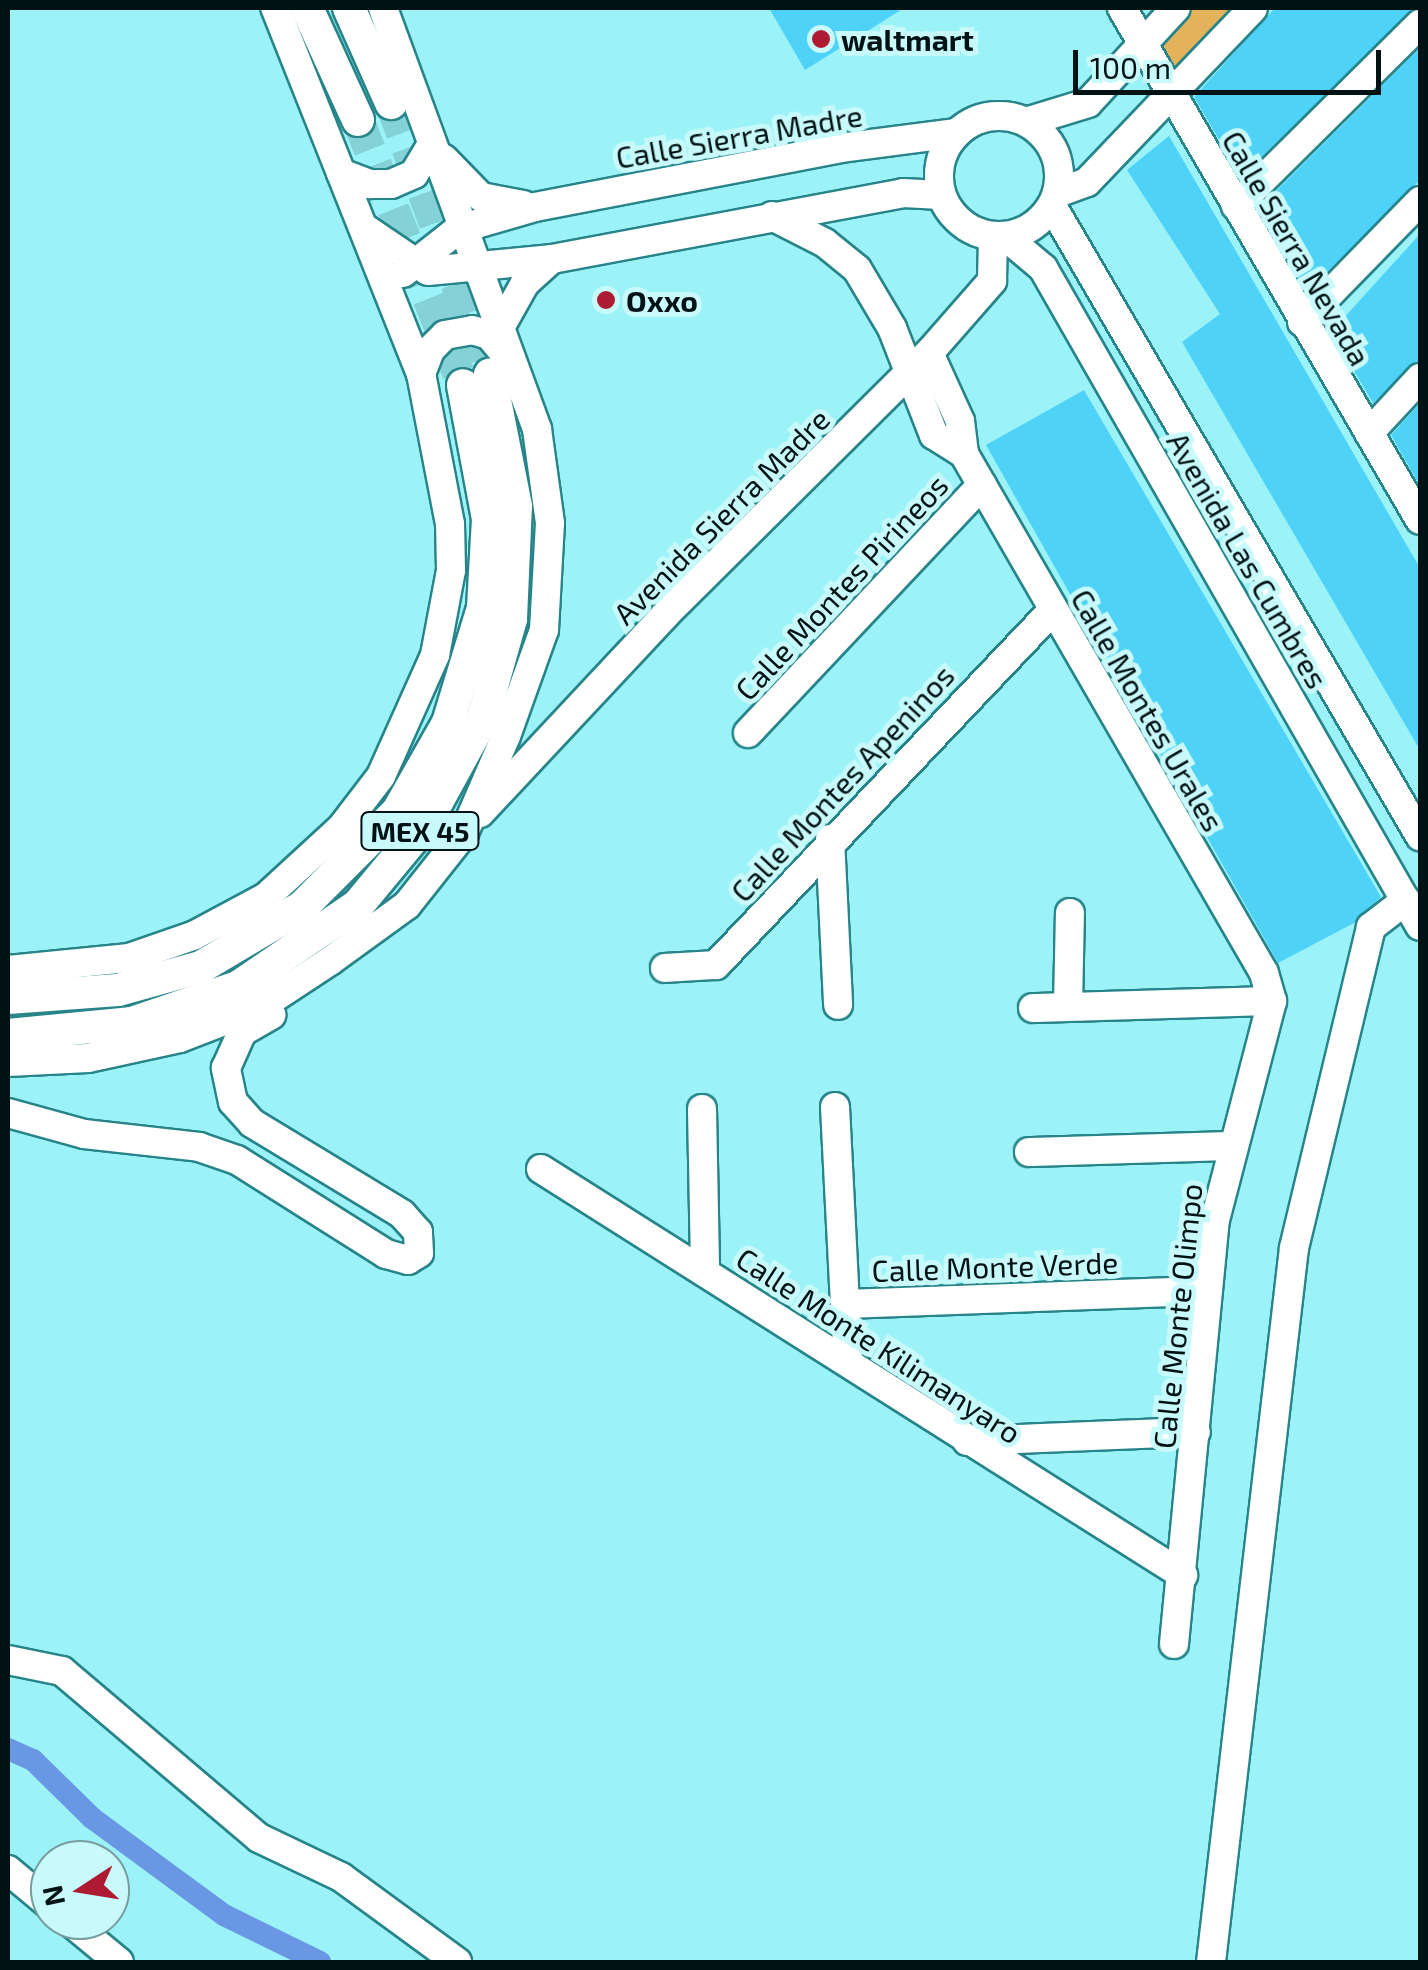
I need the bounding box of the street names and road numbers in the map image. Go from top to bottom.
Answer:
street label: Calle Sierra Madre [613,97,865,175]
street label: Calle Sierra Nevada [1215,124,1379,372]
street label: Avenida Sierra Madre [606,401,836,631]
street label: Avenida Las Cumbres [1160,426,1336,694]
street label: Calle Montes Pirineos [727,467,955,707]
street label: Calle Montes Urales [1064,583,1232,837]
street label: Calle Montes Apeninos [723,657,961,909]
road number: MEX 45 [360,808,480,854]
street label: Calle Monte Olimpo [1145,1182,1209,1450]
street label: Calle Monte Kilimanyaro [730,1240,1028,1450]
street label: Calle Monte Verde [871,1244,1119,1288]

